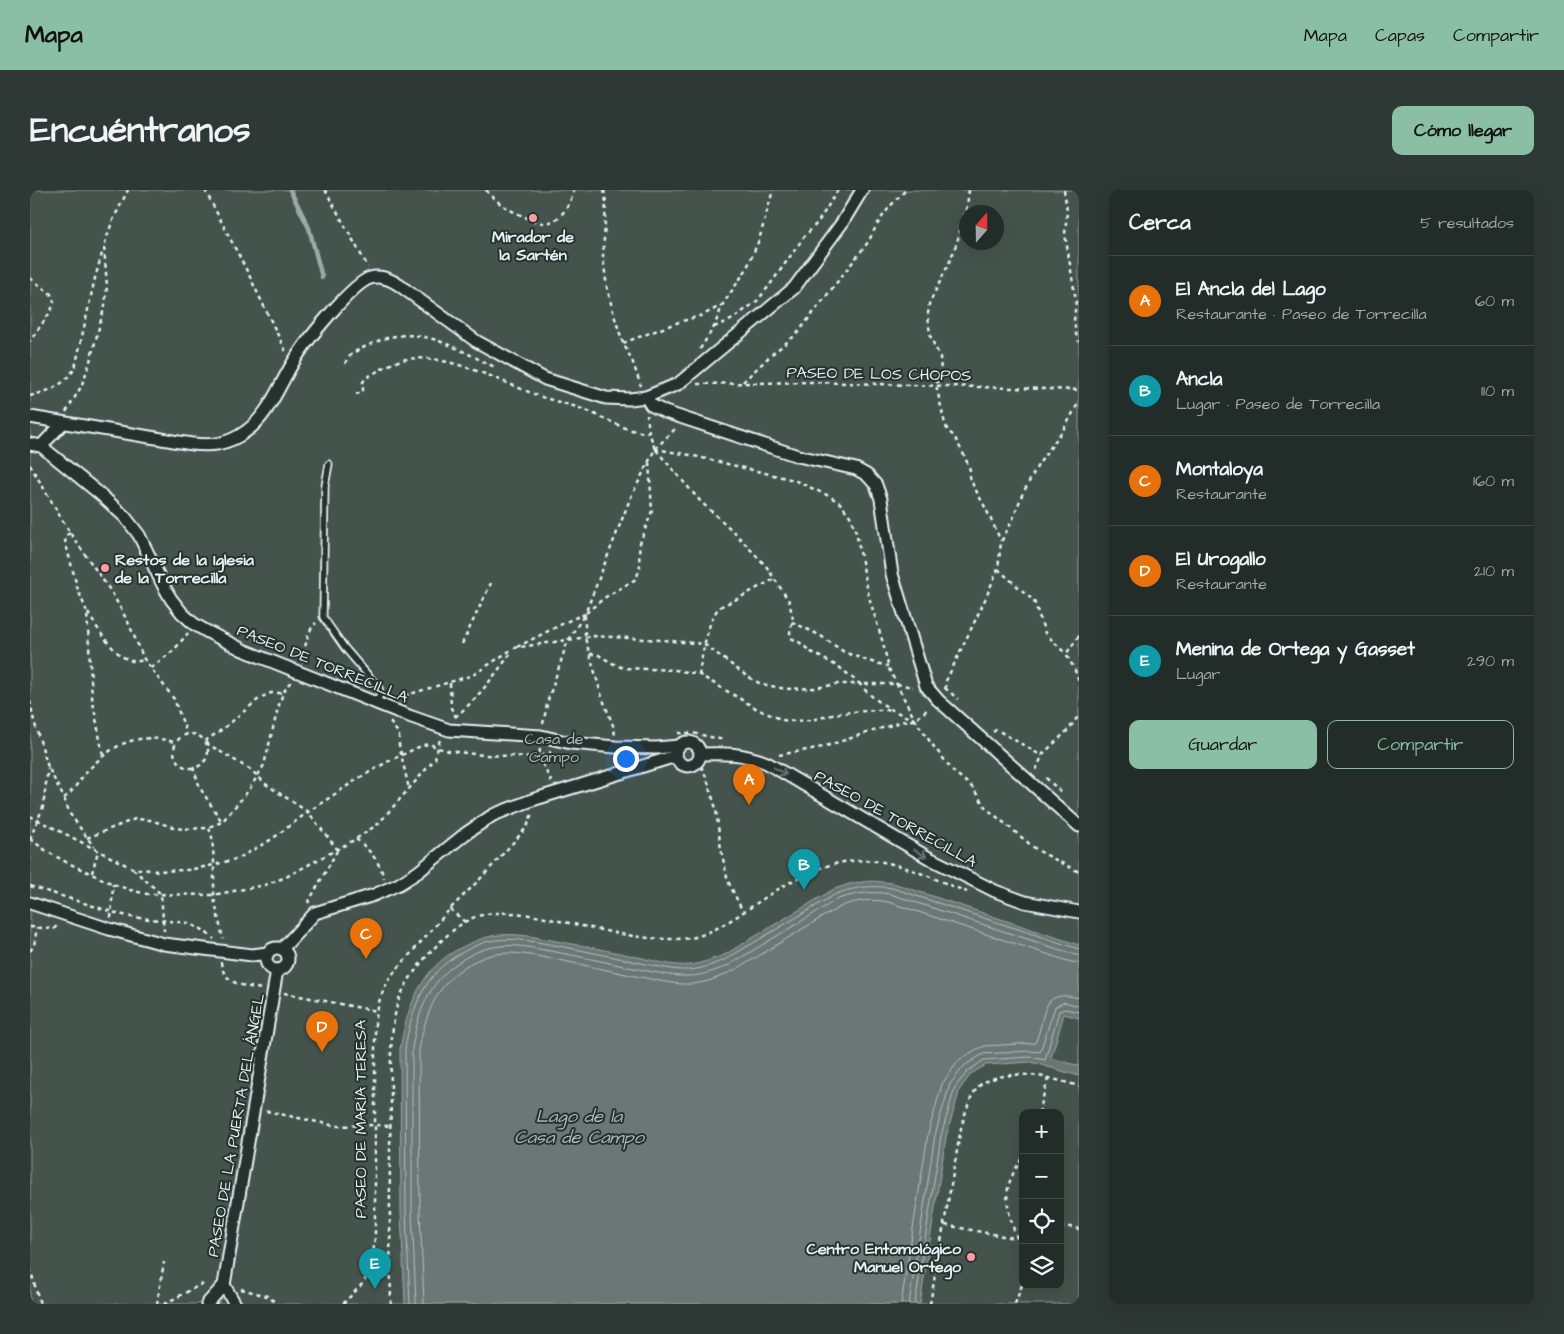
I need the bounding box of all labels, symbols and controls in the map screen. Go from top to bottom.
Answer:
text: Mapa [25,18,83,52]
text: Mapa [1304,23,1347,48]
text: Capas [1375,23,1425,48]
text: Compartir [1453,23,1539,48]
text: Encuéntranos [30,106,251,155]
button: Cómo llegar [1392,106,1534,155]
north arrow [959,205,1004,250]
text: Cerca [1129,208,1191,237]
marker: Mirador de la Sartén [527,212,539,224]
text: 5 resultados [1420,212,1514,234]
place label: Mirador de la Sartén [492,226,574,266]
text: El Ancla del Lago [1176,276,1326,303]
text: A [1140,290,1150,312]
text: 60 m [1475,290,1514,312]
text: Restaurante · Paseo de Torrecilla [1176,303,1427,325]
street label: PASEO DE LOS CHOPOS [786,361,972,387]
text: Ancla [1176,366,1222,393]
text: B [1139,380,1151,402]
text: 110 m [1481,380,1514,402]
text: Lugar · Paseo de Torrecilla [1176,393,1380,415]
text: Montaloya [1176,456,1263,483]
text: C [1139,470,1151,492]
text: 160 m [1473,470,1514,492]
text: Restaurante [1176,483,1267,505]
text: El Urogallo [1176,546,1266,573]
place label: Restos de la Iglesia de la Torrecilla [114,549,255,589]
text: D [1140,560,1150,582]
text: 210 m [1474,560,1514,582]
marker: Restos de la Iglesia de la Torrecilla [99,562,111,574]
text: Restaurante [1176,573,1267,595]
street label: PASEO DE TORRECILLA [234,620,411,708]
text: Menina de Ortega y Gasset [1176,636,1415,663]
text: E [1140,650,1150,672]
text: 290 m [1467,650,1514,672]
text: Lugar [1176,663,1220,685]
button: Guardar [1129,720,1317,769]
button: Compartir [1327,720,1514,769]
park label: Casa de Campo [525,728,584,768]
your location [613,746,639,772]
pin: A [733,764,765,805]
street label: PASEO DE TORRECILLA [810,765,981,873]
one-way arrow [772,766,787,776]
one-way arrow [913,848,927,858]
pin: B [788,849,820,890]
pin: C [350,918,382,959]
street label: PASEO DE LA PUERTA DEL ÁNGEL [202,992,270,1259]
pin: D [306,1011,338,1052]
street label: PASEO DE MARÍA TERESA [350,1020,372,1218]
water label: Lago de la Casa de Campo [514,1104,646,1150]
map controls [1019,1109,1064,1289]
button: + [1019,1109,1064,1154]
button: − [1019,1154,1064,1199]
button: locate [1019,1199,1064,1244]
place label: Centro Entomológico Manuel Ortego [807,1238,962,1280]
button: layers [1019,1244,1064,1289]
pin: E [359,1248,391,1289]
marker: Centro Entomológico Manuel Ortego [965,1251,977,1263]

